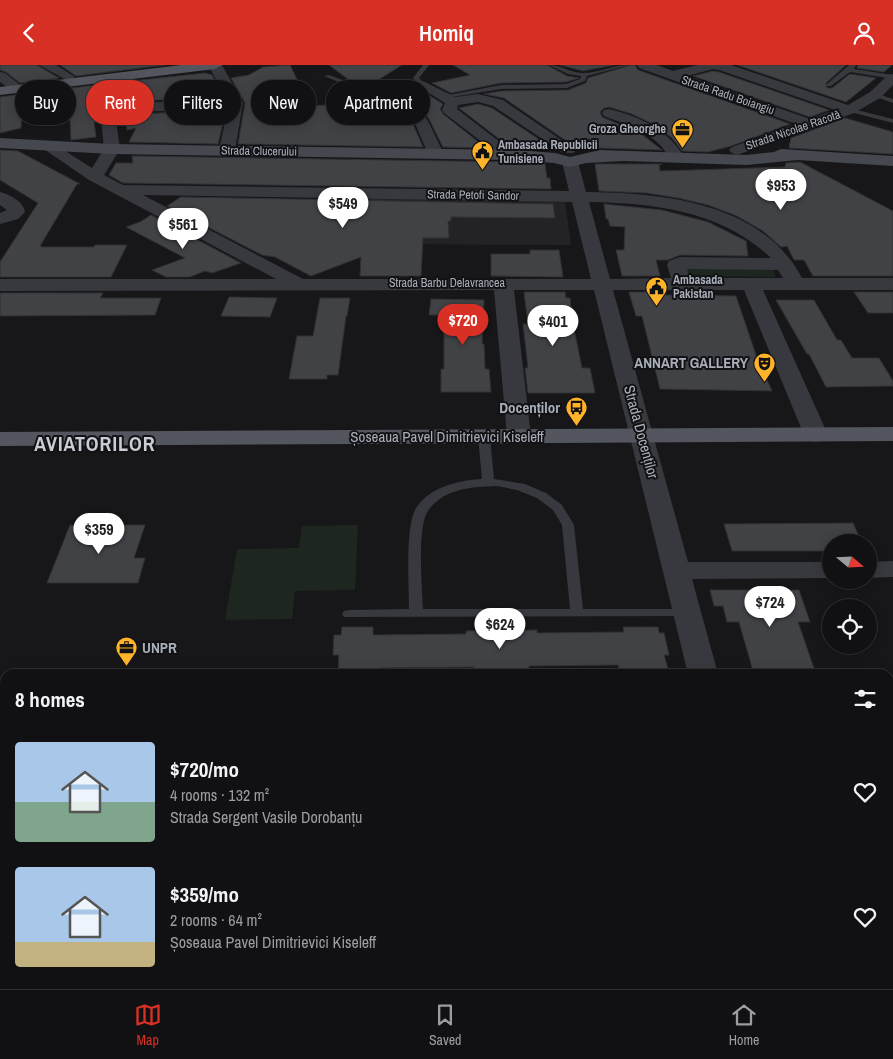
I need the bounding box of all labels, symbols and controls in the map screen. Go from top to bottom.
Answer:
text: Homiq [419,18,474,48]
icon: back [15,19,43,47]
icon: person [850,19,878,47]
street label: Strada Radu Boiangiu [679,72,777,118]
chip: Buy [15,80,76,125]
chip: Rent [86,80,154,125]
chip: Filters [164,80,241,125]
chip: New [251,80,316,125]
chip: Apartment [326,80,430,125]
street label: Strada Nicolae Racotă [744,106,843,154]
office icon: Groza Gheorghe [670,117,694,148]
place label: Groza Gheorghe [589,121,667,137]
place label: Ambasada Republicii Tunisiene [498,137,598,167]
public building icon: Ambasada Republicii Tunisiene [470,140,494,171]
street label: Strada Clucerului [221,142,297,160]
pin: $953 [751,169,811,211]
text: $953 [766,174,796,196]
pin: $549 [313,186,373,229]
street label: Strada Petofi Sandor [427,186,520,204]
text: $549 [328,192,358,214]
pin: $561 [153,207,213,250]
text: $561 [168,213,198,235]
place label: Ambasada Pakistan [673,272,723,302]
street label: Strada Barbu Delavrancea [389,275,506,291]
public building icon: Ambasada Pakistan [645,275,669,306]
pin: $720 [433,303,493,346]
pin: $401 [523,305,583,347]
text: $720 [448,309,478,331]
text: $401 [538,310,568,332]
theatre icon: ANNART GALLERY [752,351,776,382]
place label: ANNART GALLERY [634,352,749,373]
street label: Strada Docenților [619,383,664,481]
bus stop icon: Docenților [564,396,588,427]
place label: Docenților [499,397,560,418]
street label: Șoseaua Pavel Dimitrievici Kiseleff [350,426,544,447]
district label: AVIATORILOR [34,430,156,457]
pin: $359 [69,513,129,555]
text: $359 [84,518,114,540]
north arrow [822,534,878,589]
map controls [822,534,877,654]
pin: $724 [740,585,800,628]
text: $724 [755,591,785,613]
button: locate [822,599,877,654]
pin: $624 [470,607,530,650]
text: $624 [485,613,515,635]
office icon: UNPR [114,636,138,667]
place label: UNPR [142,637,177,658]
text: 8 homes [15,685,85,714]
icon: filters [851,685,879,713]
text: $720/mo [170,755,239,784]
icon: home [55,762,115,822]
icon: heart [851,778,879,806]
text: 4 rooms · 132 m² [170,784,269,806]
text: Strada Sergent Vasile Dorobanțu [170,806,362,828]
text: $359/mo [170,880,239,909]
icon: home [55,887,115,947]
icon: heart [851,903,879,931]
text: 2 rooms · 64 m² [170,909,262,931]
text: Șoseaua Pavel Dimitrievici Kiseleff [170,931,376,953]
tab: Map [134,1001,162,1049]
tab: Saved [429,1001,461,1049]
tab: Home [729,1001,759,1049]

